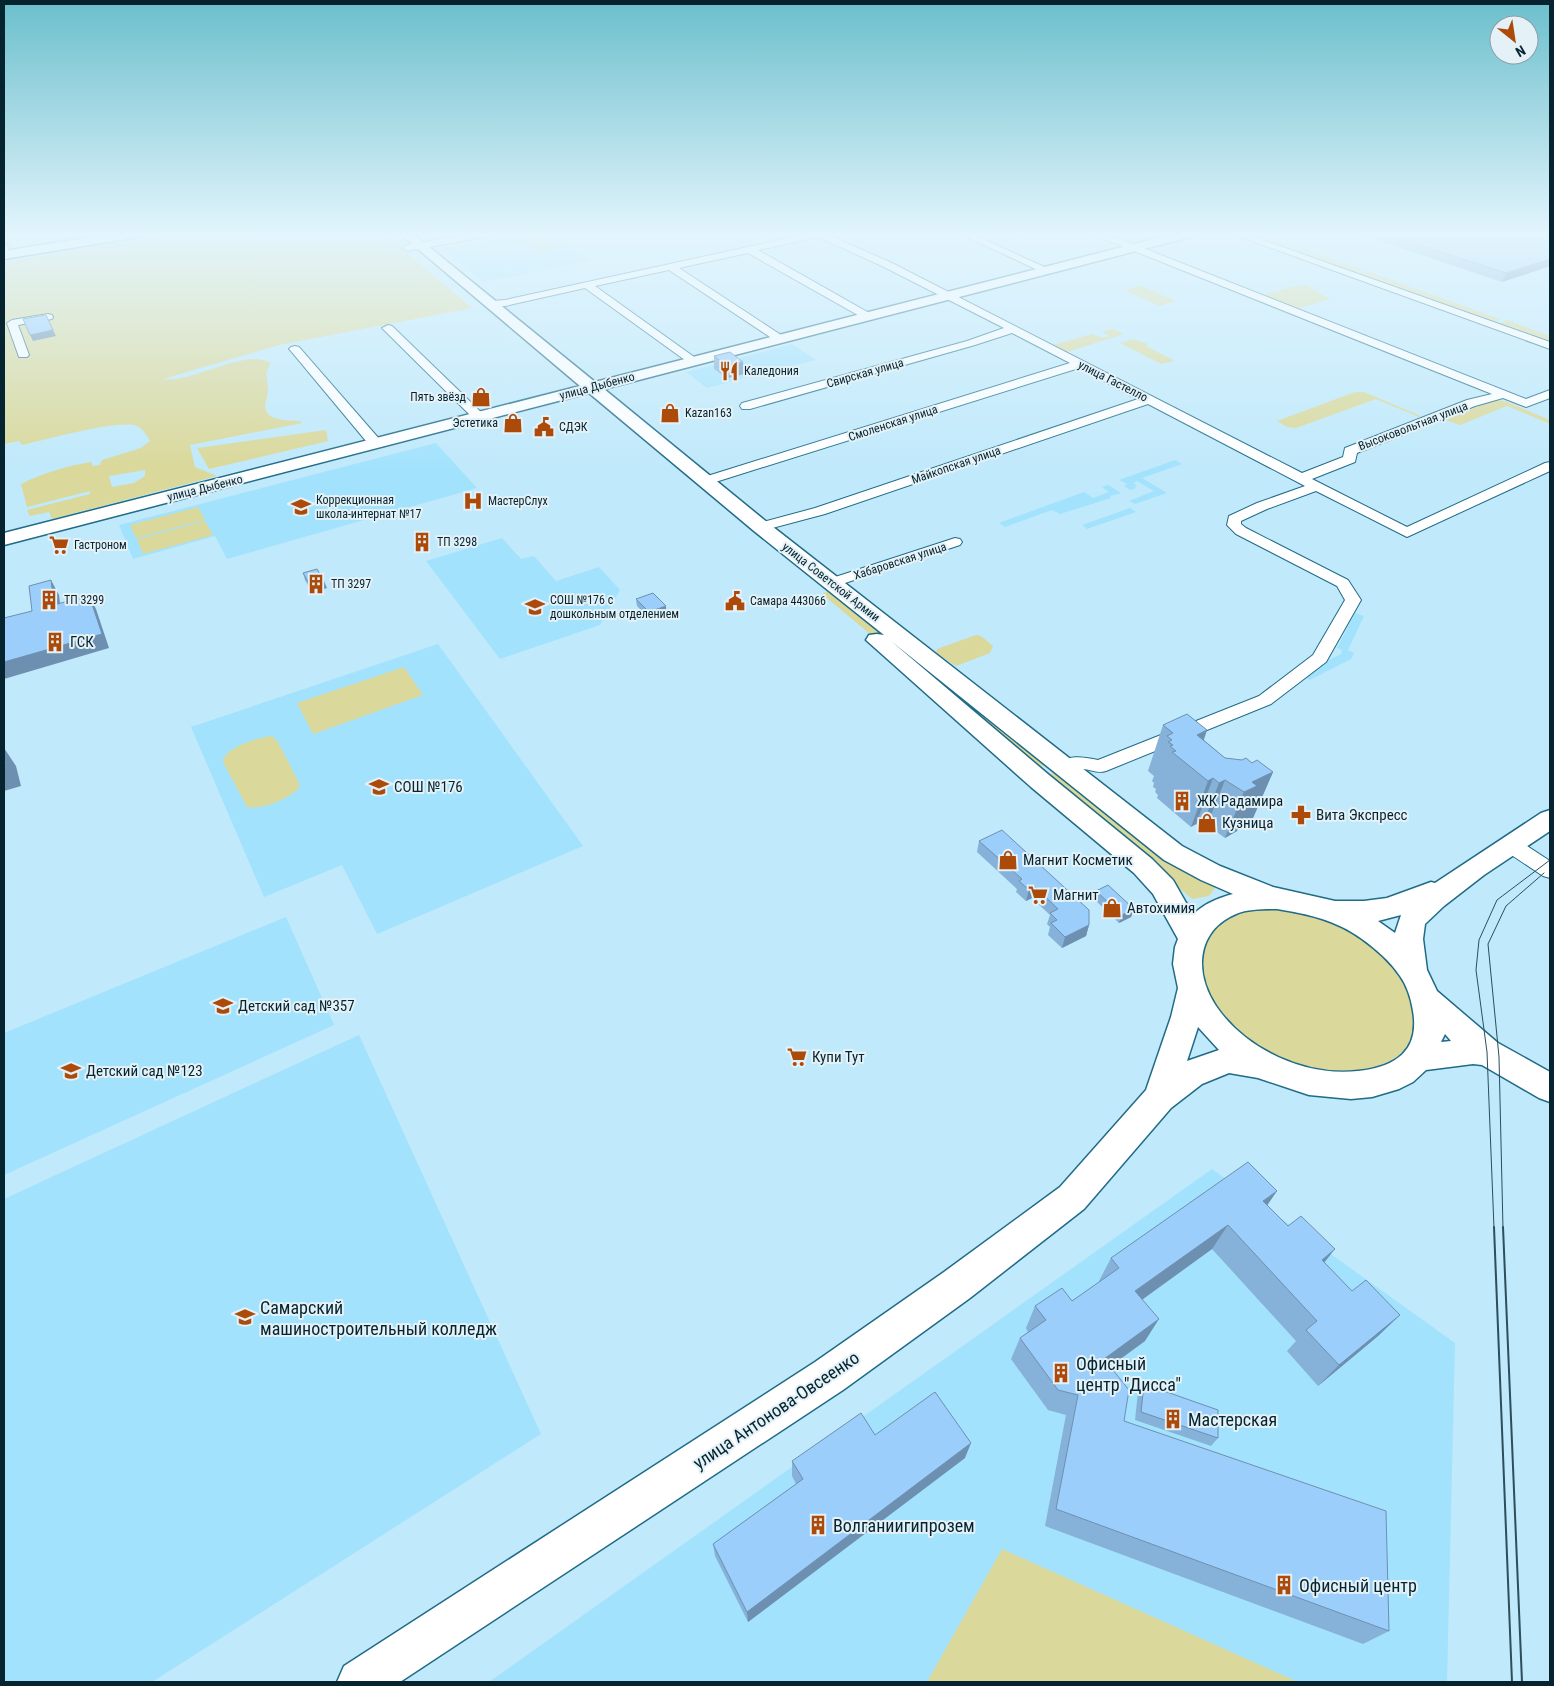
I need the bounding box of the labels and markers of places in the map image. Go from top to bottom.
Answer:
restaurant icon: Каледония [718,360,740,382]
place label: Каледония [744,364,799,378]
shop icon: Пять звёзд [470,386,492,408]
place label: Пять звёзд [410,390,467,404]
shop icon: Kazan163 [659,402,681,424]
place label: Kazan163 [685,406,732,420]
shop icon: Эстетика [502,412,524,434]
place label: Эстетика [452,416,498,430]
public building icon: СДЭК [533,416,555,438]
place label: СДЭК [559,420,588,434]
hospital icon: МастерСлух [462,490,484,512]
place label: Коррекционная школа-интернат №17 [316,493,421,521]
place label: МастерСлух [488,494,548,508]
school or university icon: Коррекционная школа-интернат №17 [290,496,312,518]
building icon: ТП 3298 [411,531,433,553]
supermarket icon: Гастроном [48,534,70,556]
place label: ТП 3298 [437,535,477,549]
place label: Гастроном [74,538,127,552]
building icon: ТП 3297 [305,573,327,595]
place label: ТП 3297 [331,577,371,591]
building icon: ТП 3299 [38,589,60,611]
public building icon: Самара 443066 [724,590,746,612]
place label: ТП 3299 [64,593,104,607]
place label: СОШ №176 с дошкольным отделением [550,593,679,621]
place label: Самара 443066 [750,594,826,608]
school or university icon: СОШ №176 с дошкольным отделением [524,596,546,618]
building icon: ГСК [44,631,66,653]
place label: ГСК [70,633,94,651]
school or university icon: СОШ №176 [368,776,390,798]
place label: СОШ №176 [394,778,463,796]
building icon: ЖК Радамира [1171,790,1193,812]
place label: ЖК Радамира [1197,792,1283,810]
pharmacy icon: Вита Экспресс [1290,804,1312,826]
place label: Вита Экспресс [1316,806,1408,824]
shop icon: Кузница [1196,812,1218,834]
place label: Кузница [1222,814,1273,832]
shop icon: Магнит Косметик [997,849,1019,871]
place label: Магнит Косметик [1023,851,1133,869]
supermarket icon: Магнит [1027,884,1049,906]
place label: Магнит [1053,886,1099,904]
shop icon: Автохимия [1101,897,1123,919]
place label: Автохимия [1127,899,1195,917]
school or university icon: Детский сад №357 [212,995,234,1017]
place label: Детский сад №357 [238,997,355,1015]
supermarket icon: Купи Тут [786,1046,808,1068]
place label: Купи Тут [812,1048,865,1066]
school or university icon: Детский сад №123 [60,1060,82,1082]
place label: Детский сад №123 [86,1062,203,1080]
place label: Самарский машиностроительный колледж [260,1297,497,1339]
school or university icon: Самарский машиностроительный колледж [234,1306,256,1328]
place label: Офисный центр "Дисса" [1076,1353,1181,1395]
building icon: Офисный центр "Дисса" [1050,1362,1072,1384]
building icon: Мастерская [1162,1408,1184,1430]
place label: Мастерская [1188,1409,1277,1430]
building icon: Волганиигипрозем [807,1514,829,1536]
place label: Волганиигипрозем [833,1515,975,1536]
building icon: Офисный центр [1273,1574,1295,1596]
place label: Офисный центр [1299,1575,1417,1596]

